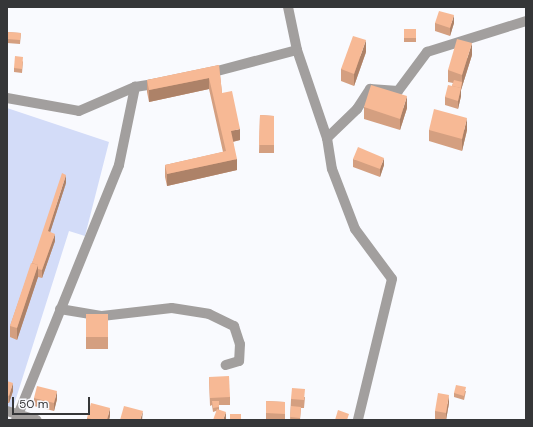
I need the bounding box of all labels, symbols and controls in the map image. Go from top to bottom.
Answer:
scale bar [14,389,92,415]
text: 50 m [19,396,48,412]

